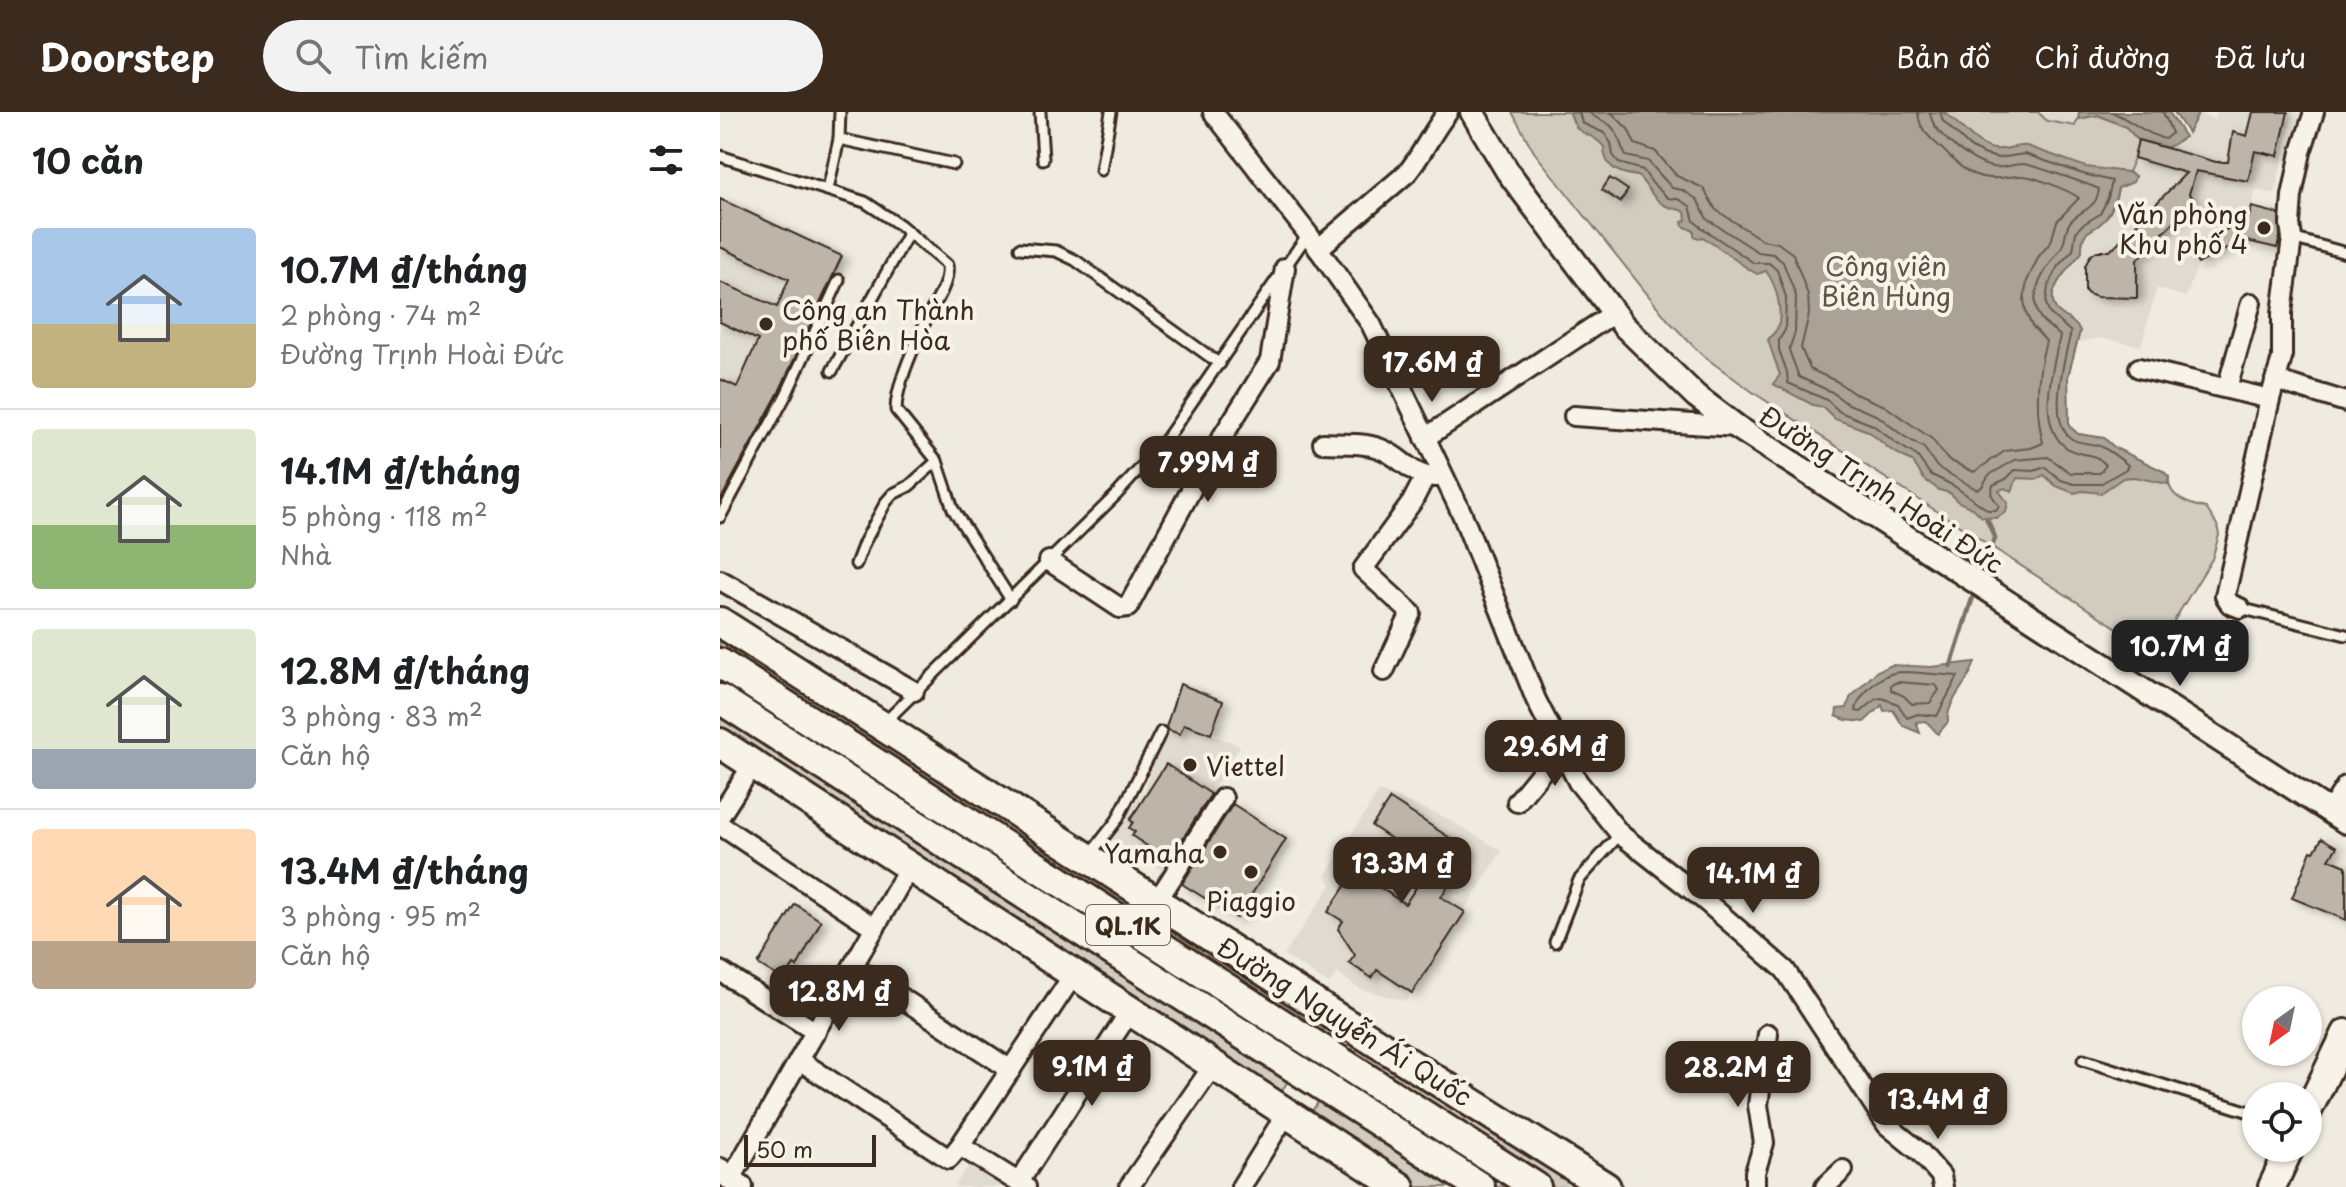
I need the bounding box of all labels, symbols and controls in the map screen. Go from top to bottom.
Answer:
search box [263,20,823,92]
text: Doorstep [40,28,215,85]
icon: search [291,34,335,78]
text: Tìm kiếm [355,34,489,79]
text: Bản đồ [1896,35,1990,78]
text: Chỉ đường [2034,35,2170,78]
text: Đã lưu [2214,35,2306,78]
text: 10 căn [32,134,144,186]
icon: filters [644,138,688,182]
place label: Văn phòng Khu phố 4 [2117,194,2248,263]
marker: Văn phòng Khu phố 4 [2255,219,2273,237]
text: 10.7M ₫/tháng [280,243,528,295]
park label: Công viên Biên Hùng [1821,246,1951,315]
icon: home [96,260,192,356]
place label: Công an Thành phố Biên Hòa [782,290,975,359]
text: 2 phòng · 74 m² [280,295,481,334]
marker: Công an Thành phố Biên Hòa [757,315,775,333]
text: Đường Trịnh Hoài Đức [280,334,564,373]
pin: 17.6M ₫ [1358,336,1506,404]
text: 17.6M ₫ [1382,342,1482,381]
street label: Đường Trịnh Hoài Đức [1752,395,2012,583]
pin: 7.99M ₫ [1134,436,1282,504]
text: 7.99M ₫ [1158,442,1258,481]
text: 14.1M ₫/tháng [280,444,521,496]
icon: home [96,461,192,557]
text: 5 phòng · 118 m² [280,496,488,535]
text: Nhà [280,535,331,574]
pin: 10.7M ₫ [2106,620,2254,688]
text: 10.7M ₫ [2130,626,2230,665]
text: 12.8M ₫/tháng [280,644,530,696]
icon: home [96,661,192,757]
text: 3 phòng · 83 m² [280,696,483,735]
pin: 29.6M ₫ [1481,720,1629,788]
text: 29.6M ₫ [1503,726,1607,765]
text: Căn hộ [280,735,370,774]
place label: Viettel [1206,746,1285,785]
marker: Viettel [1181,756,1199,774]
place label: Yamaha [1104,833,1205,872]
pin: 13.3M ₫ [1328,837,1476,905]
marker: Yamaha [1211,843,1229,861]
text: 13.3M ₫ [1351,843,1453,882]
text: 13.4M ₫/tháng [280,844,529,896]
pin: 14.1M ₫ [1679,847,1827,915]
text: 14.1M ₫ [1705,853,1801,892]
icon: home [96,861,192,957]
marker: Piaggio [1242,863,1260,881]
place label: Piaggio [1206,881,1296,920]
text: 3 phòng · 95 m² [280,896,481,935]
road number: QL.1K [1086,905,1170,945]
street label: Đường Nguyễn Ái Quốc [1210,927,1480,1115]
text: Căn hộ [280,935,370,974]
pin: 12.8M ₫ [765,965,913,1033]
text: 12.8M ₫ [788,971,890,1010]
north arrow [2242,986,2322,1066]
map controls [2242,986,2322,1162]
pin: 9.1M ₫ [1027,1040,1157,1108]
pin: 28.2M ₫ [1664,1041,1812,1109]
text: 9.1M ₫ [1052,1046,1133,1085]
text: 28.2M ₫ [1684,1047,1792,1086]
pin: 13.4M ₫ [1864,1073,2012,1141]
text: 13.4M ₫ [1887,1079,1989,1118]
button: locate [2242,1082,2322,1162]
scale bar [744,1131,876,1167]
text: 50 m [756,1132,813,1165]

